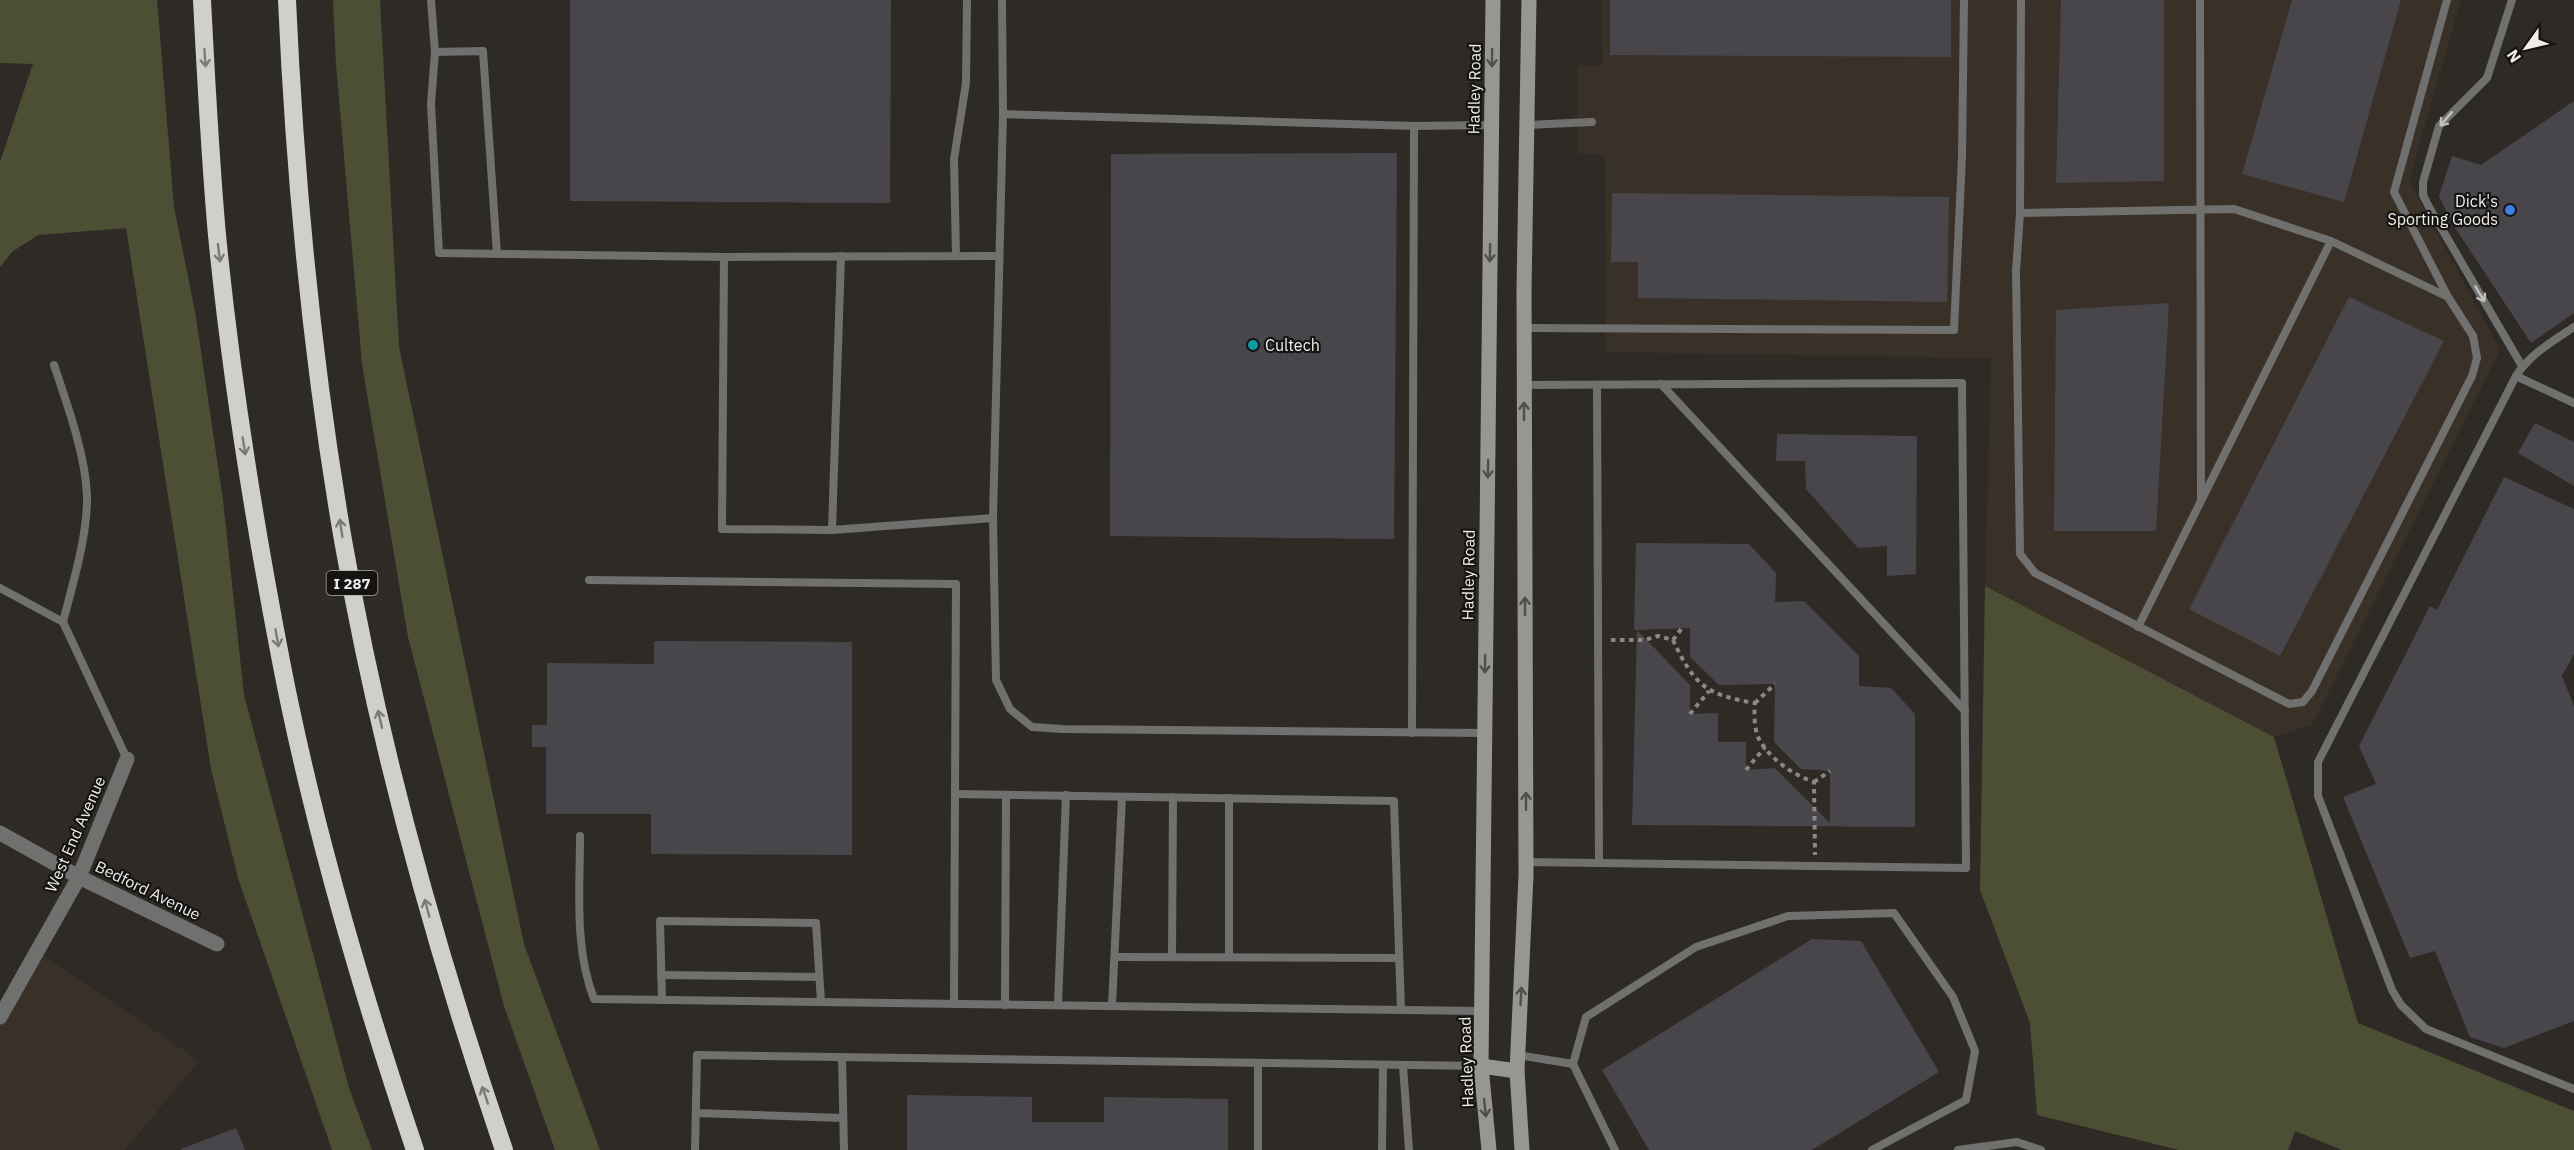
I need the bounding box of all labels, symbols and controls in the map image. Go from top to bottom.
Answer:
north arrow [2496,18,2556,78]
street label: Hadley Road [1463,43,1485,135]
text: N [2502,46,2525,67]
one-way arrow [200,48,211,68]
one-way arrow [1486,48,1498,68]
one-way arrow [2439,111,2452,127]
place label: Dick's Sporting Goods [2387,191,2498,229]
marker: Dick's Sporting Goods [2503,203,2517,217]
one-way arrow [214,242,225,262]
one-way arrow [1484,243,1496,263]
one-way arrow [2474,285,2486,302]
place label: Cultech [1265,335,1320,355]
marker: Cultech [1246,338,1260,352]
one-way arrow [1518,402,1530,422]
one-way arrow [239,436,250,456]
one-way arrow [1482,459,1493,479]
one-way arrow [336,519,347,539]
street label: Hadley Road [1457,529,1479,621]
road number: I 287 [326,571,378,595]
one-way arrow [1519,597,1531,617]
one-way arrow [272,628,283,648]
one-way arrow [1479,654,1491,674]
one-way arrow [374,710,385,730]
street label: West End Avenue [40,773,110,895]
one-way arrow [1520,792,1532,812]
street label: Bedford Avenue [92,856,204,924]
one-way arrow [421,899,433,918]
one-way arrow [1515,987,1526,1007]
street label: Hadley Road [1454,1016,1478,1108]
one-way arrow [479,1086,490,1105]
one-way arrow [1480,1098,1491,1117]

